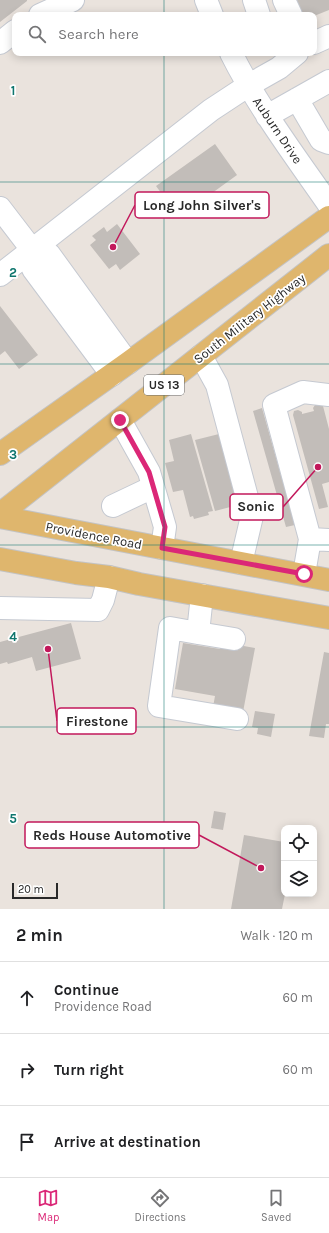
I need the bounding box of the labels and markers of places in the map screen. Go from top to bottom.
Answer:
callout: Long John Silver's [135,192,269,218]
callout: Sonic [230,494,283,520]
callout: Firestone [57,708,136,734]
callout: Reds House Automotive [25,822,199,848]

